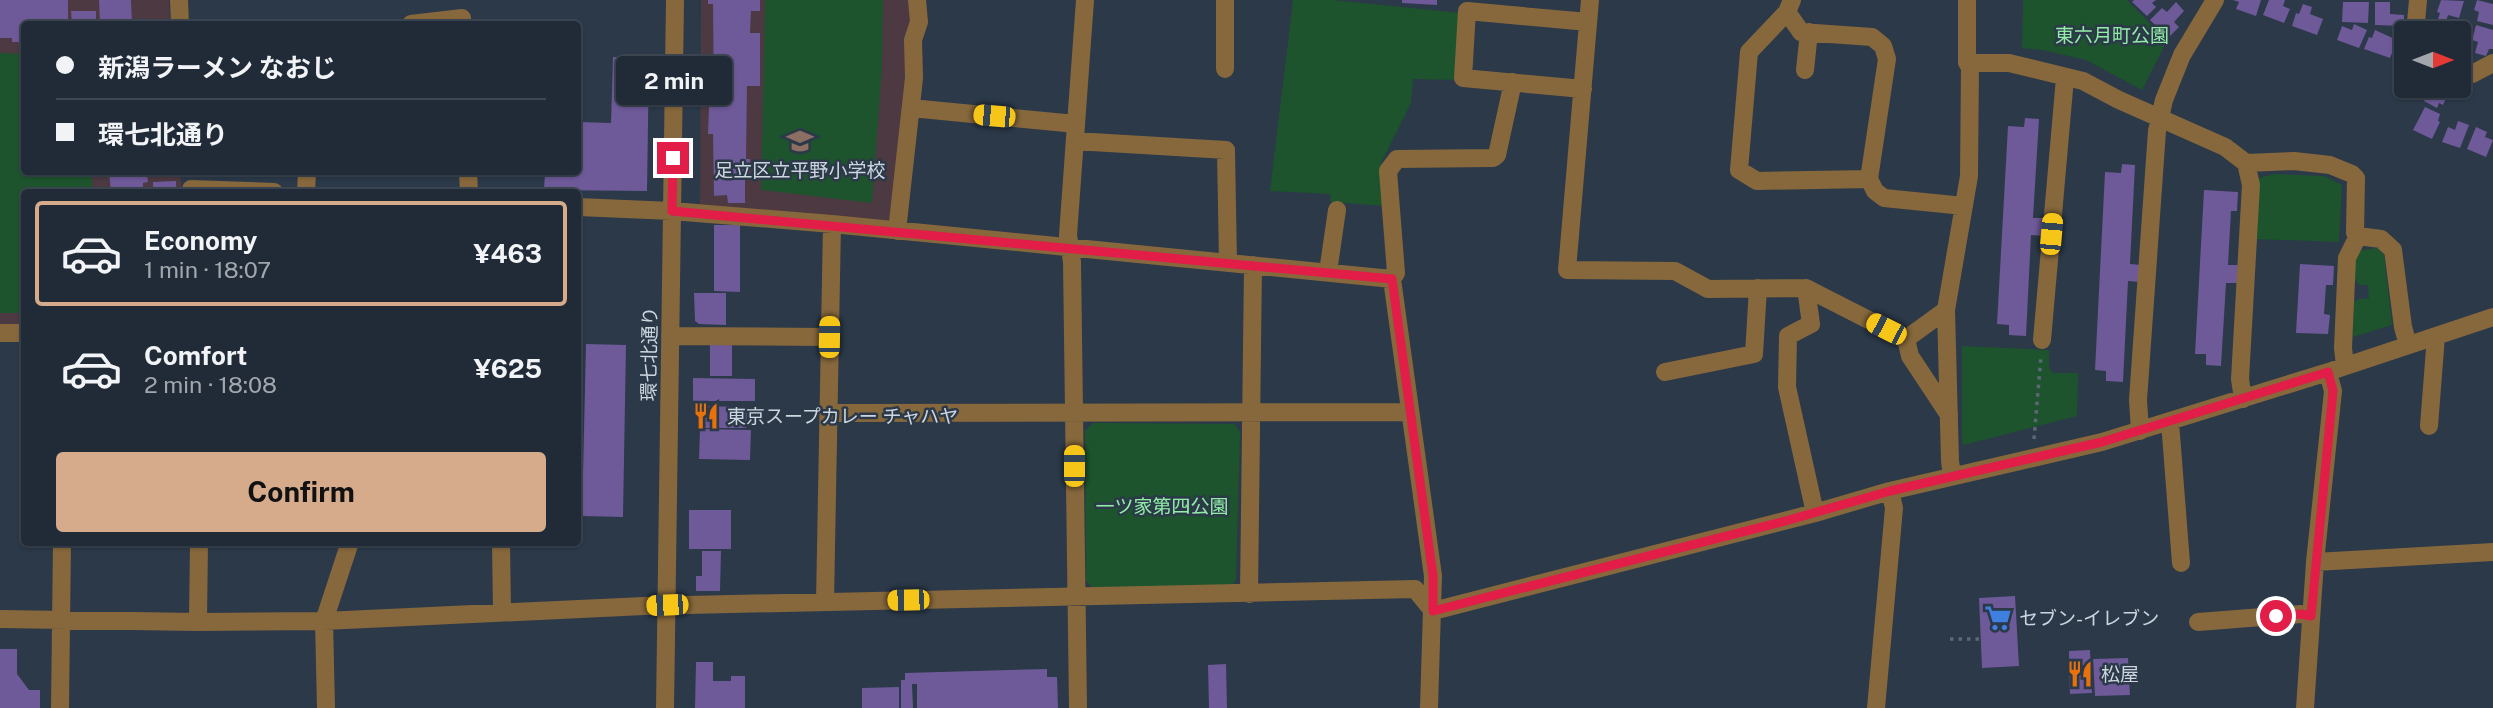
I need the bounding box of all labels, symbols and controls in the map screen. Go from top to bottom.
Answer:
north arrow [2394,21,2471,98]
map controls [2394,21,2471,98]
park label: 東六月町公園 [2055,24,2169,46]
text: 新潟ラーメン なおじ [98,52,337,83]
callout: 2 min [615,57,731,106]
text: 2 min [644,67,704,94]
car [973,104,1016,128]
text: 環七北通り [98,119,228,150]
school or university icon: 足立区立平野小学校 [785,126,815,156]
route end [657,142,689,174]
place label: 足立区立平野小学校 [714,159,886,181]
car [2039,212,2064,256]
icon: car [60,222,123,285]
text: Economy [144,225,257,256]
text: ¥463 [473,238,542,269]
text: 1 min · 18:07 [144,256,271,283]
street label: 環七北通り [637,306,661,402]
car [1863,310,1910,348]
car [819,316,840,358]
icon: car [60,337,123,400]
text: Comfort [144,340,247,371]
text: ¥625 [474,353,542,384]
text: 2 min · 18:08 [144,371,277,398]
restaurant icon: 東京スープカレー チャハヤ [691,401,721,431]
place label: 東京スープカレー チャハヤ [727,405,958,427]
car [1064,445,1085,487]
button: Confirm [56,452,546,532]
park label: 一ツ家第四公園 [1095,495,1229,517]
car [887,589,930,611]
car [646,594,689,616]
route start [2260,600,2292,632]
supermarket icon: セブン-イレブン [1983,603,2013,633]
place label: セブン-イレブン [2019,607,2159,629]
restaurant icon: 松屋 [2065,659,2095,689]
place label: 松屋 [2101,663,2139,685]

